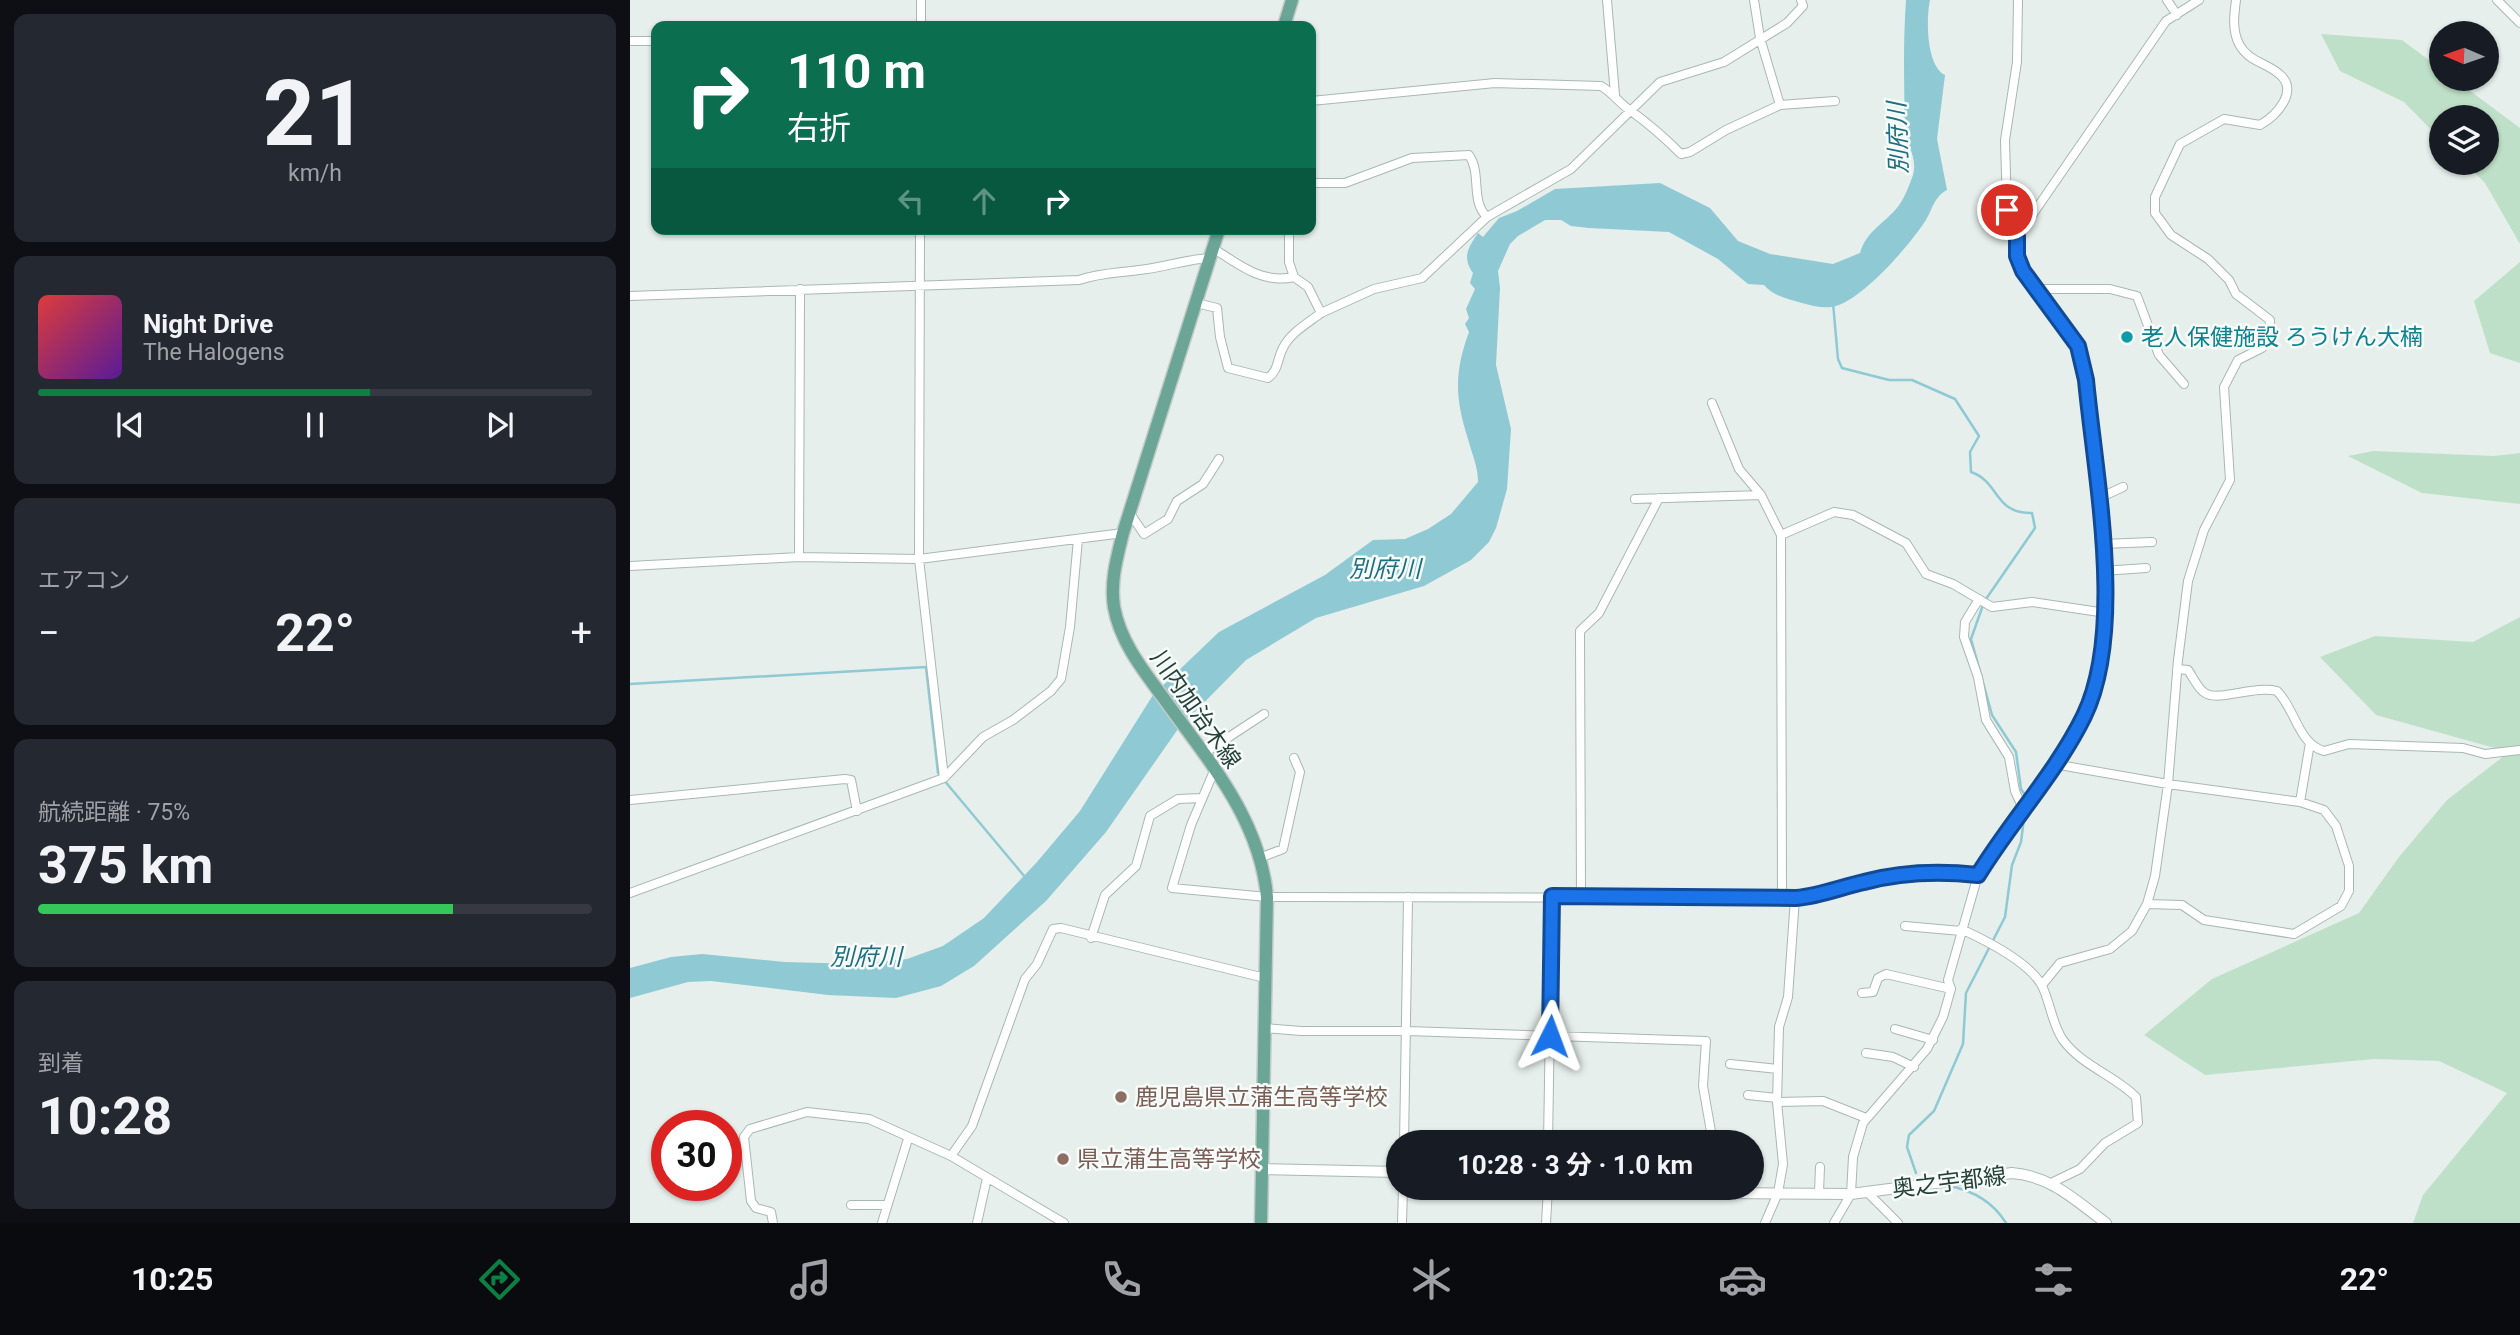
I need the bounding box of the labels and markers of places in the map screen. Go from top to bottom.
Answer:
pin [1977,180,2037,240]
place label: 老人保健施設 ろうけん大楠 [2141,324,2423,351]
marker: 老人保健施設 ろうけん大楠 [2119,329,2135,345]
place label: 鹿児島県立蒲生高等学校 [1135,1084,1388,1111]
marker: 鹿児島県立蒲生高等学校 [1113,1089,1129,1105]
place label: 県立蒲生高等学校 [1077,1146,1261,1173]
marker: 県立蒲生高等学校 [1055,1151,1071,1167]

